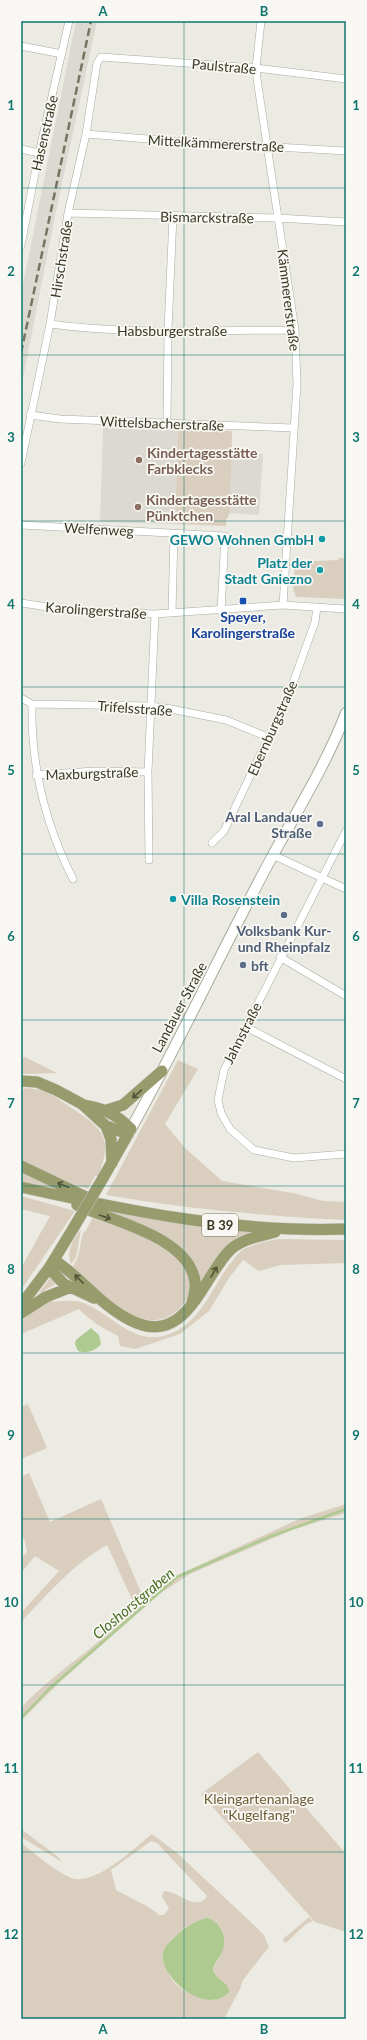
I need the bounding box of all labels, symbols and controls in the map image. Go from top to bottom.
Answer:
text: A [97,3,108,19]
text: B [260,3,269,19]
street label: Paulstraße [191,55,257,77]
street label: Hasenstraße [27,93,61,173]
text: 1 [7,97,15,113]
text: 1 [352,97,360,113]
street label: Mittelkämmererstraße [147,131,285,155]
street label: Bismarckstraße [160,208,254,226]
street label: Hirschstraße [46,219,76,299]
street label: Kämmererstraße [274,248,304,352]
text: 2 [7,263,15,279]
text: 2 [352,263,360,279]
street label: Habsburgerstraße [117,322,227,339]
street label: Wittelsbacherstraße [100,412,224,434]
text: 3 [7,429,15,445]
text: 3 [352,429,360,445]
place label: Kindertagesstätte Farbklecks [147,444,258,477]
marker: Kindertagesstätte Farbklecks [134,455,144,465]
place label: Kindertagesstätte Pünktchen [146,491,257,524]
marker: Kindertagesstätte Pünktchen [133,502,143,512]
street label: Welfenweg [64,519,134,539]
place label: GEWO Wohnen GmbH [170,531,314,548]
marker: GEWO Wohnen GmbH [317,534,327,544]
place label: Platz der Stadt Gniezno [224,554,313,587]
marker: Platz der Stadt Gniezno [315,565,325,575]
text: 4 [7,596,15,612]
marker: Speyer, Karolingerstraße [238,596,248,606]
text: 4 [352,596,360,612]
street label: Karolingerstraße [45,598,147,622]
place label: Speyer, Karolingerstraße [191,608,296,641]
street label: Ebernburgstraße [243,678,301,778]
street label: Trifelsstraße [97,697,173,719]
text: 5 [7,762,15,778]
text: 5 [352,762,360,778]
street label: Maxburgstraße [45,763,139,783]
place label: Aral Landauer Straße [224,808,313,841]
marker: Aral Landauer Straße [315,819,325,829]
place label: Villa Rosenstein [180,891,280,908]
marker: Villa Rosenstein [168,894,178,904]
marker: Volksbank Kur- und Rheinpfalz [279,910,289,920]
place label: Volksbank Kur- und Rheinpfalz [235,922,332,955]
text: 6 [7,928,15,944]
text: 6 [352,928,360,944]
place label: bft [251,957,269,974]
street label: Landauer Straße [148,959,210,1055]
marker: bft [238,960,248,970]
street label: Jahnstraße [219,999,265,1067]
one-way arrow [132,1089,142,1098]
text: 7 [7,1095,15,1111]
text: 7 [352,1095,360,1111]
one-way arrow [58,1181,70,1189]
one-way arrow [98,1214,111,1221]
road number: B 39 [202,1214,238,1236]
text: 8 [7,1261,15,1277]
text: 8 [352,1261,360,1277]
one-way arrow [210,1267,218,1278]
one-way arrow [74,1274,84,1284]
text: 9 [7,1427,15,1443]
text: 9 [352,1427,360,1443]
water label: Closhorstgraben [88,1564,178,1642]
text: 10 [3,1594,19,1610]
text: 10 [348,1594,364,1610]
text: 11 [3,1760,19,1776]
text: 11 [348,1760,364,1776]
park label: Kleingartenanlage "Kugelfang" [204,1790,314,1823]
text: 12 [3,1926,19,1942]
text: 12 [348,1926,364,1942]
text: A [97,2021,108,2037]
text: B [260,2021,269,2037]

